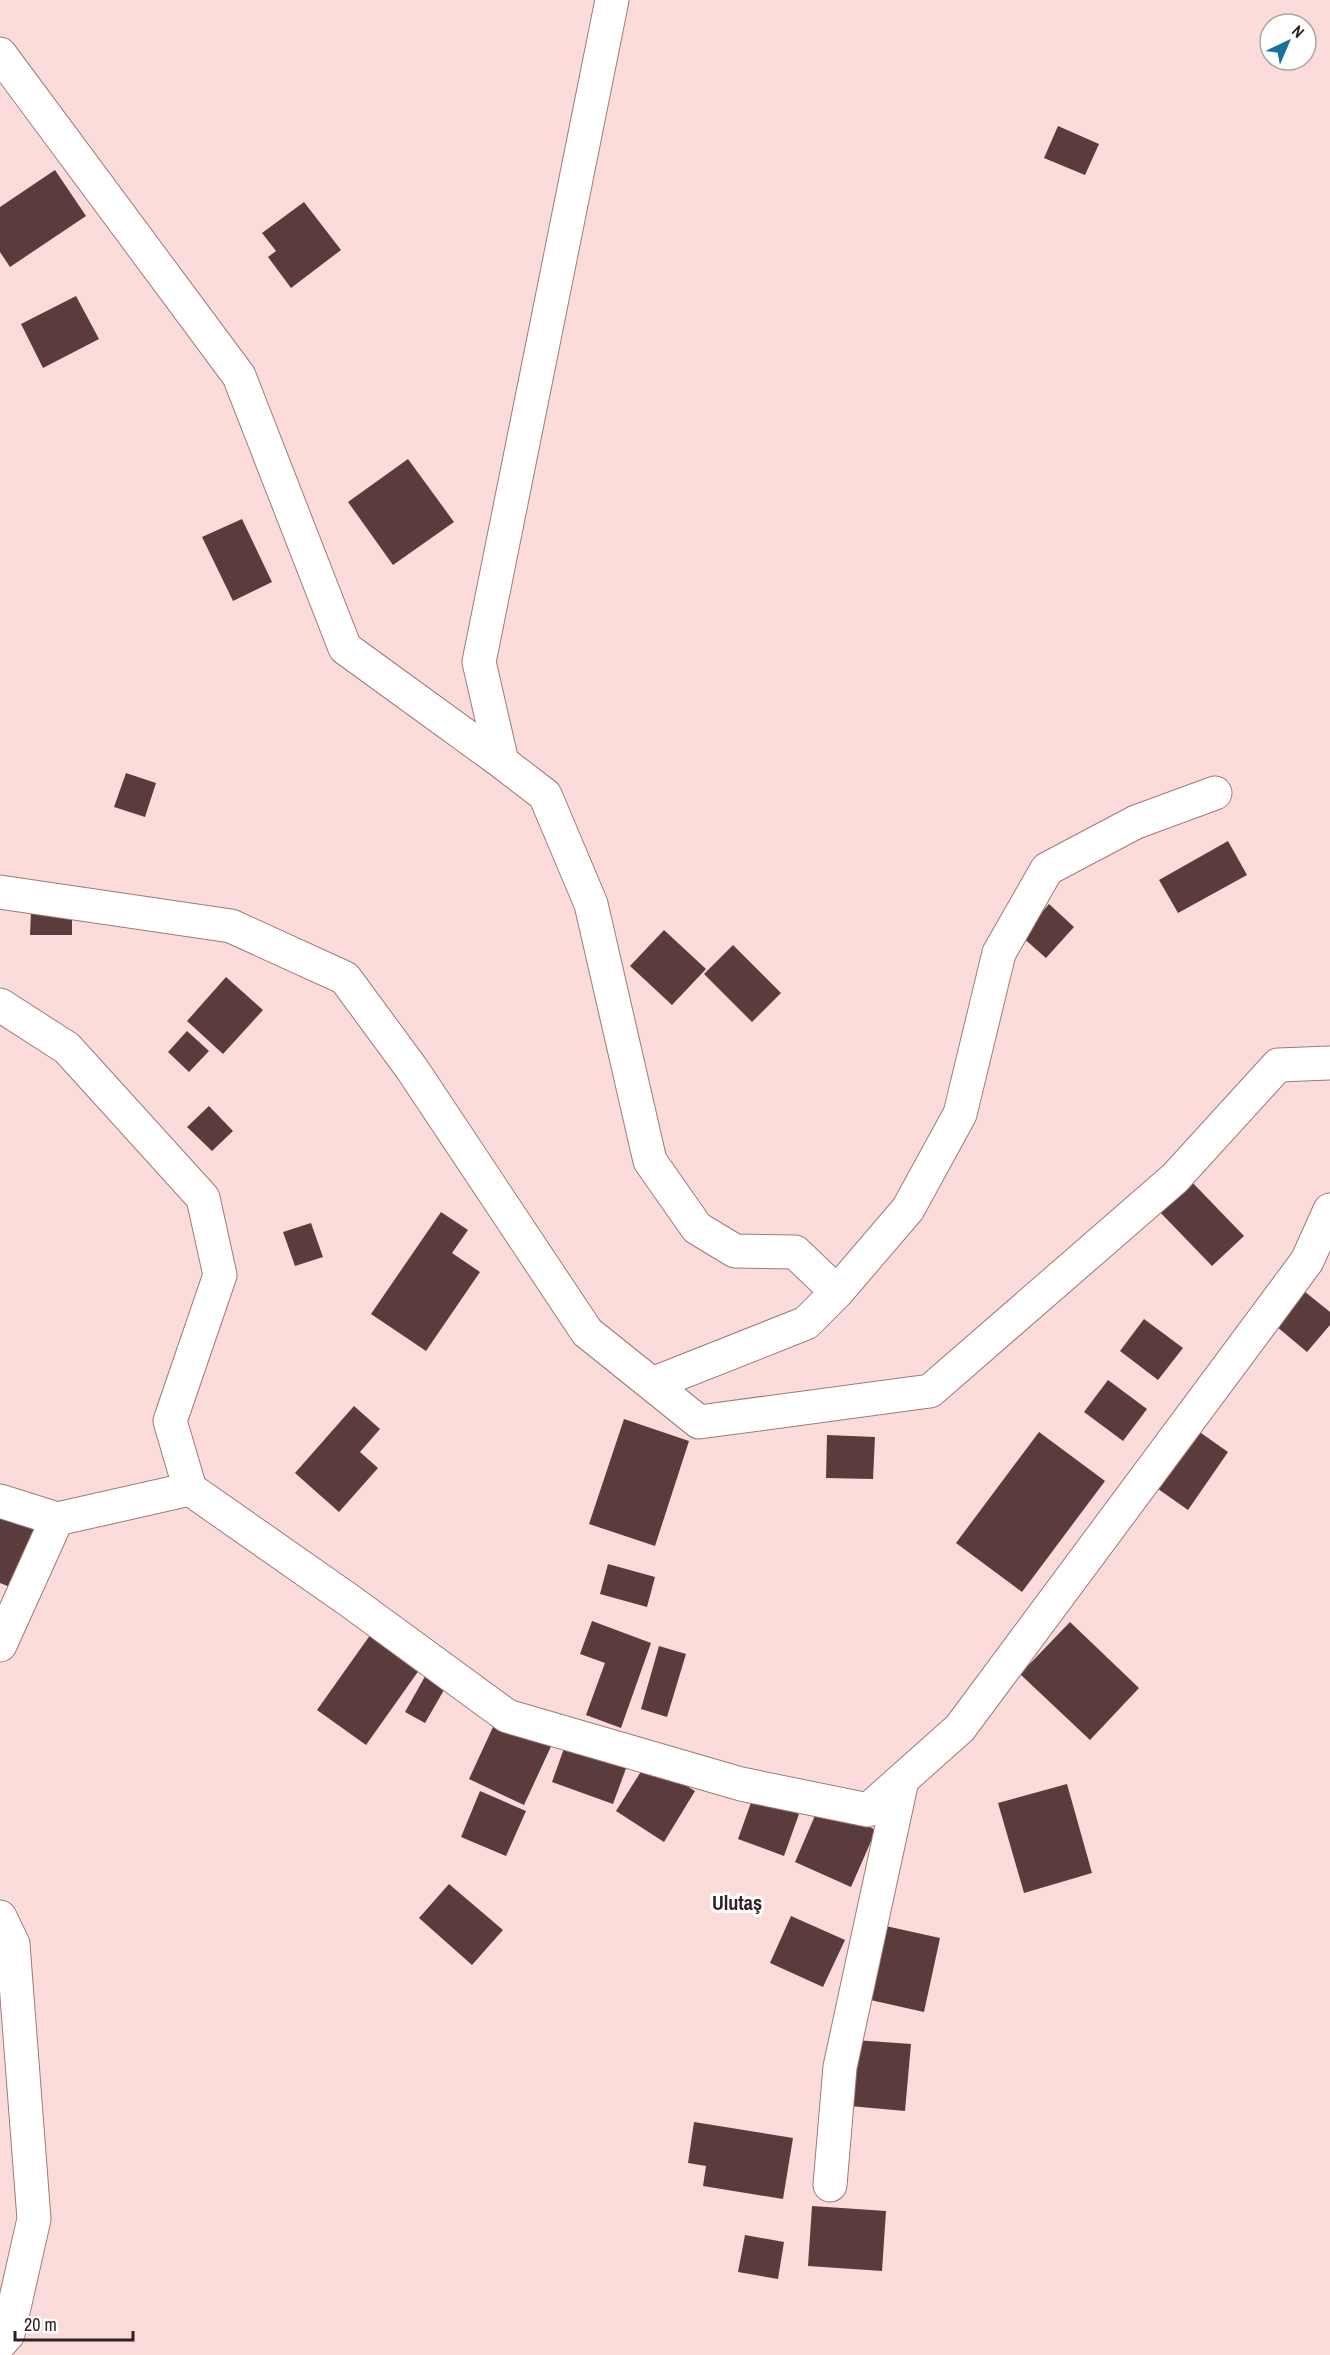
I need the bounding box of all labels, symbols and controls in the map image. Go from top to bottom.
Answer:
north arrow [1258,12,1318,72]
text: N [1287,20,1309,42]
district label: Ulutaş [712,1889,762,1916]
scale bar [15,2304,134,2342]
text: 20 m [24,2312,57,2337]

